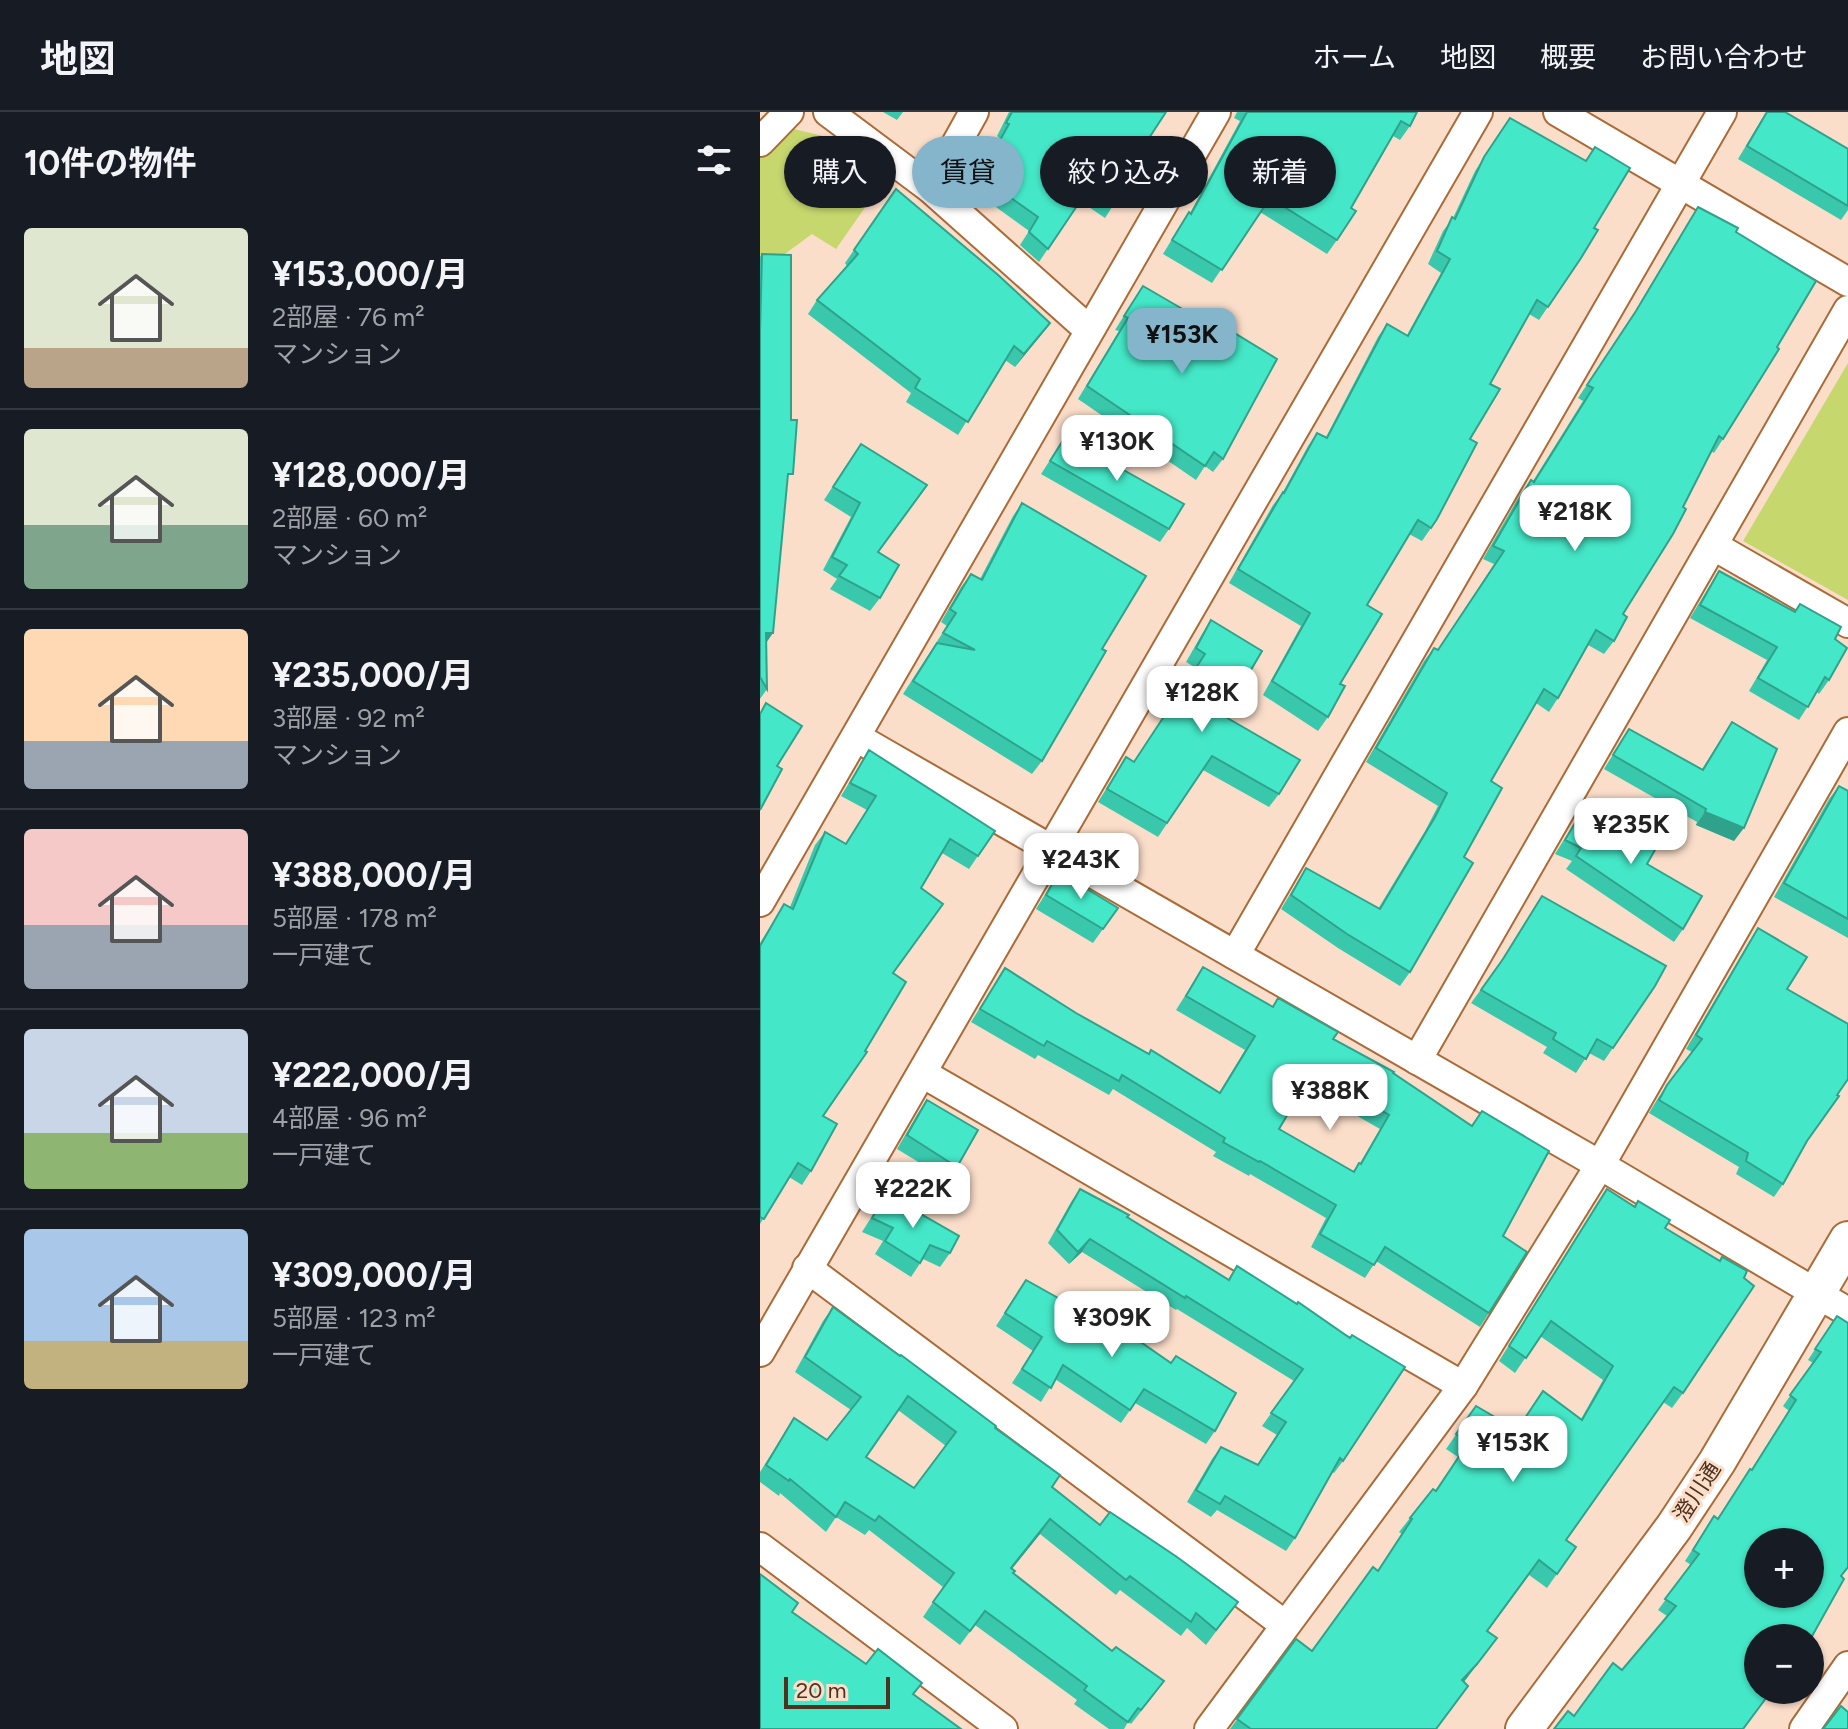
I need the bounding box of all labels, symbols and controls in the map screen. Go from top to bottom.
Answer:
text: 地図 [40,36,116,82]
text: ホーム [1313,40,1396,74]
text: 地図 [1440,40,1496,74]
text: 概要 [1540,40,1596,74]
text: お問い合わせ [1640,40,1808,74]
chip: 購入 [784,136,896,208]
chip: 賃貸 [912,136,1024,208]
chip: 絞り込み [1040,136,1208,208]
chip: 新着 [1224,136,1336,208]
icon: filters [692,138,736,182]
text: 10件の物件 [24,143,196,184]
text: ¥153,000/月 [272,254,469,295]
icon: home [88,260,184,356]
text: 2部屋 · 76 m² [272,301,425,333]
pin: ¥153K [1126,308,1238,376]
text: ¥153K [1145,318,1219,350]
text: マンション [272,338,402,370]
pin: ¥130K [1061,415,1173,483]
text: ¥130K [1079,425,1155,457]
text: ¥128,000/月 [272,455,471,496]
icon: home [88,461,184,557]
pin: ¥218K [1519,485,1631,553]
text: ¥218K [1538,495,1612,527]
text: 2部屋 · 60 m² [272,502,427,534]
text: マンション [272,539,402,571]
text: ¥235,000/月 [272,655,474,696]
icon: home [88,661,184,757]
pin: ¥128K [1146,666,1258,734]
text: ¥128K [1165,676,1239,708]
text: 3部屋 · 92 m² [272,702,425,734]
text: マンション [272,739,402,771]
pin: ¥235K [1575,798,1687,866]
text: ¥235K [1592,808,1670,840]
pin: ¥243K [1025,833,1137,901]
text: ¥243K [1042,843,1120,875]
text: ¥388,000/月 [272,855,476,896]
icon: home [88,861,184,957]
text: 5部屋 · 178 m² [272,902,437,934]
text: 一戸建て [272,939,376,971]
text: ¥222,000/月 [272,1055,475,1096]
icon: home [88,1061,184,1157]
pin: ¥388K [1274,1064,1386,1132]
text: ¥388K [1290,1074,1370,1106]
text: 4部屋 · 96 m² [272,1102,427,1134]
text: 一戸建て [272,1139,376,1171]
pin: ¥222K [857,1162,969,1230]
text: ¥222K [874,1172,952,1204]
text: ¥309,000/月 [272,1255,476,1296]
icon: home [88,1261,184,1357]
pin: ¥309K [1056,1291,1168,1359]
text: ¥309K [1072,1301,1152,1333]
text: 5部屋 · 123 m² [272,1302,436,1334]
text: 一戸建て [272,1339,376,1371]
pin: ¥153K [1457,1416,1569,1484]
text: ¥153K [1476,1426,1550,1458]
street label: 澄川通 [1668,1457,1726,1527]
map controls [1744,1528,1824,1704]
button: + [1744,1528,1824,1608]
button: − [1744,1624,1824,1704]
scale bar [784,1673,890,1709]
text: 20 m [796,1677,847,1704]

